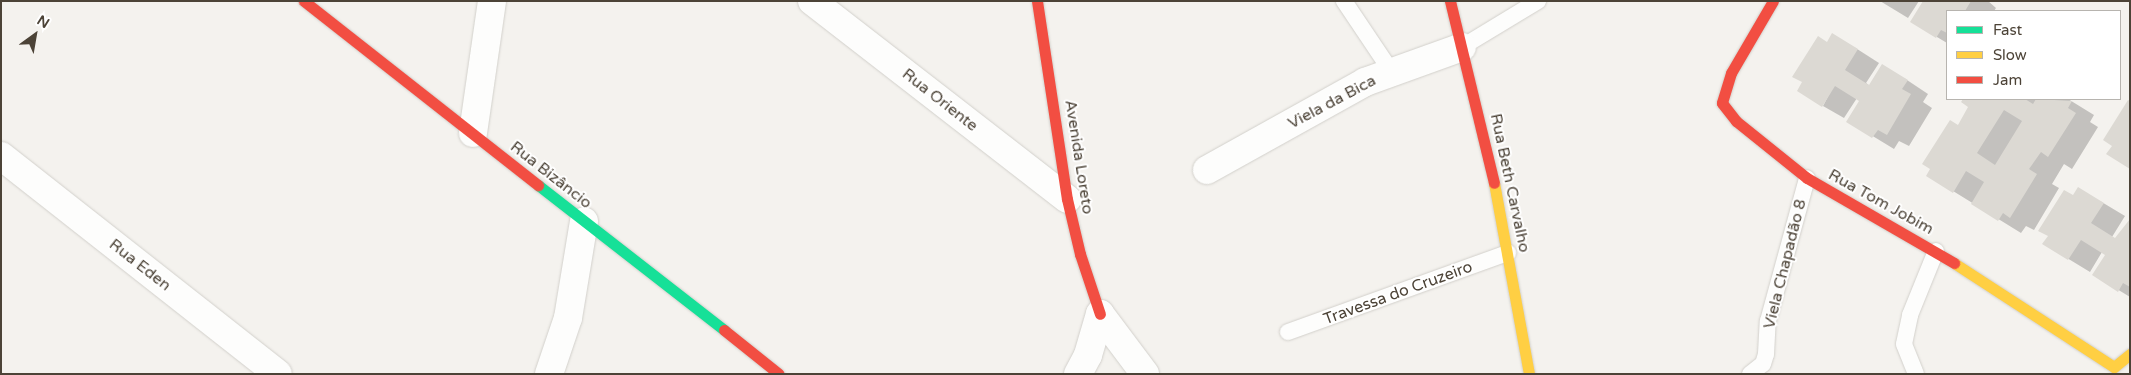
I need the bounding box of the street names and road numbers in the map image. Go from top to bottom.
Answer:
street label: Rua Oriente [898,64,982,136]
street label: Viela da Bica [1285,71,1379,133]
street label: Avenida Loreto [1060,99,1098,215]
street label: Rua Beth Carvalho [1486,112,1534,254]
street label: Rua Bizâncio [506,137,596,213]
street label: Rua Tom Jobim [1825,165,1937,239]
street label: Viela Chapadão 8 [1760,197,1810,331]
street label: Rua Eden [105,235,175,295]
street label: Travessa do Cruzeiro [1321,257,1475,329]

